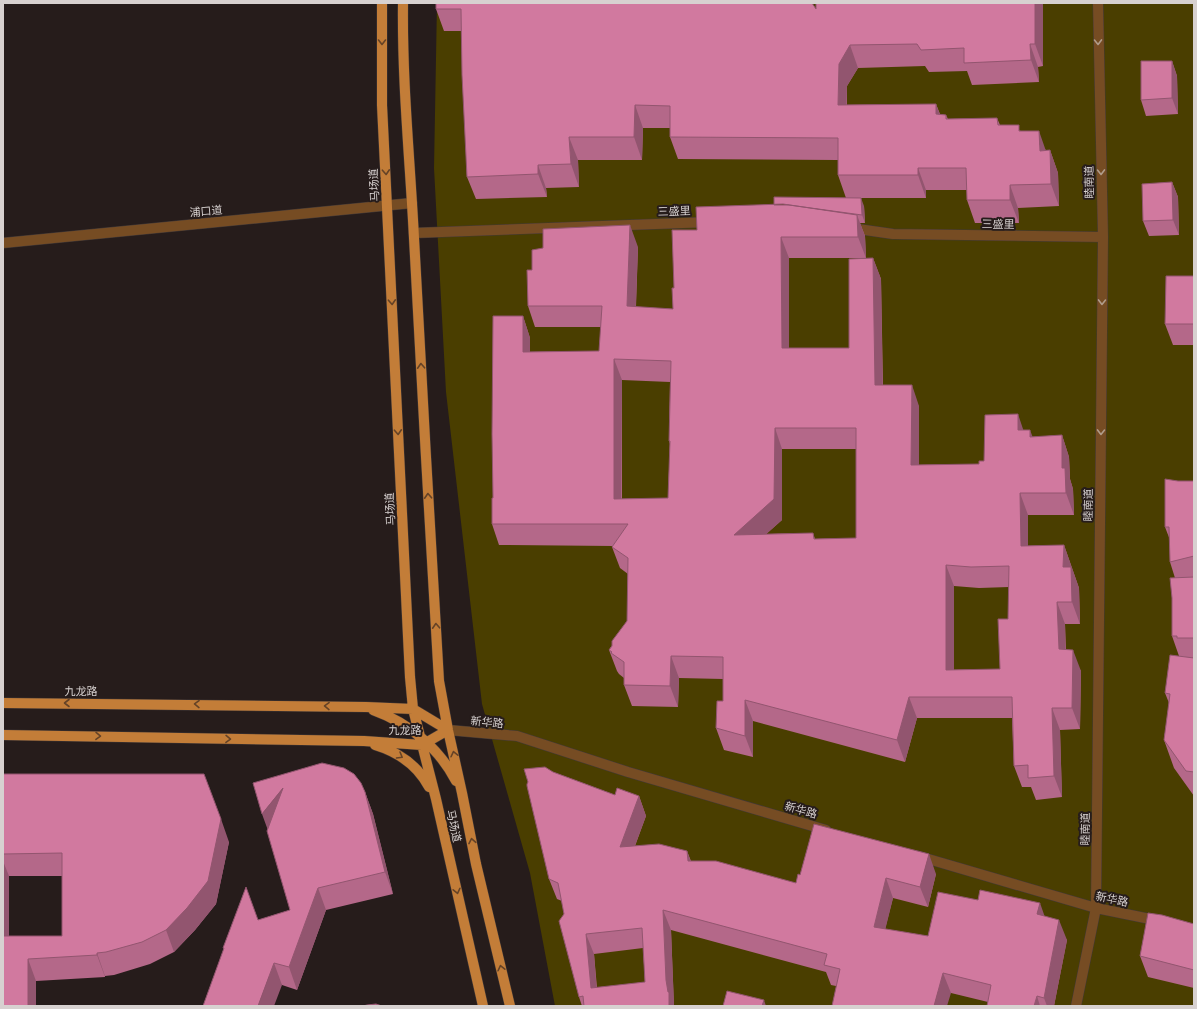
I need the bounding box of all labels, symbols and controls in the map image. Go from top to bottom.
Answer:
one-way arrow [378,39,386,45]
one-way arrow [1094,39,1103,45]
street label: 睦南道 [1081,165,1096,199]
street label: 马场道 [365,168,382,202]
one-way arrow [381,169,390,175]
one-way arrow [1097,169,1105,175]
street label: 浦口道 [189,202,223,219]
street label: 三盛里 [657,202,691,219]
street label: 三盛里 [981,216,1015,231]
one-way arrow [388,299,396,305]
one-way arrow [1098,299,1106,305]
one-way arrow [416,363,425,369]
one-way arrow [394,429,403,435]
one-way arrow [1097,429,1105,435]
street label: 睦南道 [1080,488,1095,522]
street label: 马场道 [381,492,398,526]
one-way arrow [424,493,433,499]
one-way arrow [431,623,440,629]
street label: 九龙路 [65,683,98,698]
one-way arrow [64,699,70,707]
one-way arrow [194,700,200,709]
one-way arrow [324,702,330,710]
street label: 新华路 [470,713,504,730]
street label: 九龙路 [389,722,422,737]
one-way arrow [95,732,101,741]
one-way arrow [225,735,231,743]
one-way arrow [450,751,458,758]
one-way arrow [396,752,403,759]
street label: 新华路 [783,798,819,821]
street label: 马场道 [443,808,466,844]
street label: 睦南道 [1077,812,1092,846]
one-way arrow [468,838,476,845]
one-way arrow [452,888,460,895]
street label: 新华路 [1094,888,1130,909]
one-way arrow [498,965,506,971]

